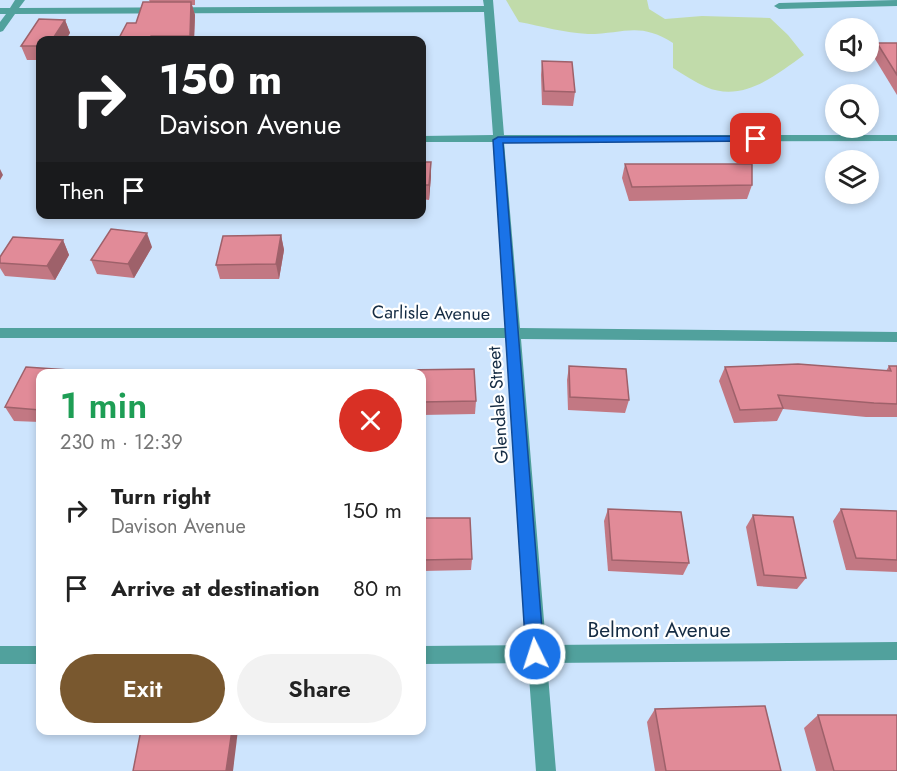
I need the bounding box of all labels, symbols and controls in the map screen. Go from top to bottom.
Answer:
map controls [825,18,879,204]
button: sound [825,18,879,72]
text: 150 m [159,49,282,110]
icon: right [60,60,138,138]
button: search [825,84,879,138]
text: Davison Avenue [159,105,341,144]
pin [730,113,781,164]
icon: arrive [739,122,772,155]
button: layers [825,150,879,204]
icon: arrive [117,174,150,207]
text: Then [60,175,105,207]
street label: Carlisle Avenue [372,299,490,327]
street label: Glendale Street [481,345,515,465]
text: 1 min [60,379,147,431]
button: close [339,389,402,452]
text: 230 m · 12:39 [60,428,183,457]
text: Turn right [111,480,211,512]
icon: right [60,494,93,527]
text: 150 m [343,494,402,526]
text: Davison Avenue [111,512,246,541]
icon: arrive [60,572,93,605]
text: Arrive at destination [111,572,320,604]
text: 80 m [353,572,402,604]
street label: Belmont Avenue [588,615,731,645]
position arrow [503,622,567,686]
button: Exit [60,654,225,723]
button: Share [237,654,402,723]

